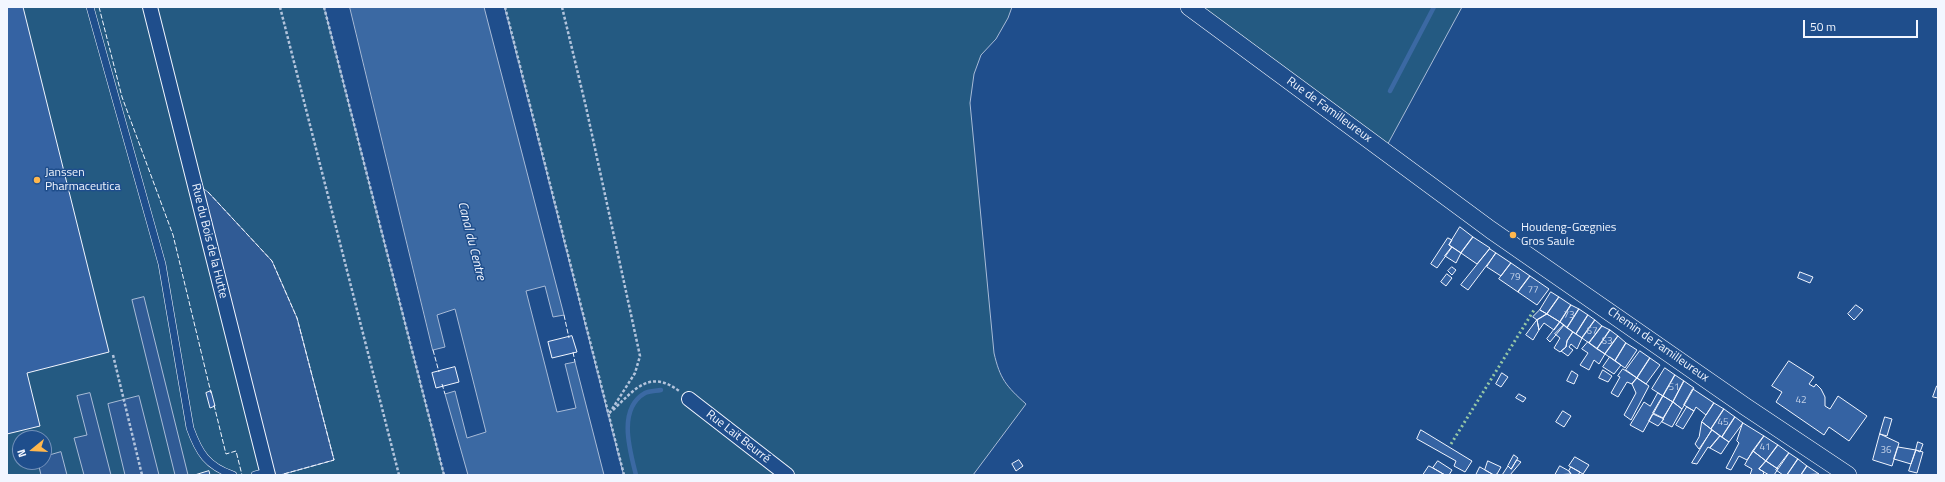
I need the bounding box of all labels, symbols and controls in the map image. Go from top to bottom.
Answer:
scale bar [1805,12,1920,38]
text: 50 m [1810,17,1836,36]
street label: Rue de Familleureux [1284,74,1374,146]
place label: Janssen Pharmaceutica [45,166,120,194]
marker: Janssen Pharmaceutica [32,175,42,185]
street label: Rue du Bois de la Hutte [188,182,230,300]
water label: Canal du Centre [454,200,488,282]
place label: Houdeng-Gœgnies Gros Saule [1521,221,1616,249]
marker: Houdeng-Gœgnies Gros Saule [1508,230,1518,240]
house number: 79 [1509,272,1521,284]
house number: 77 [1527,285,1539,297]
street label: Chemin de Familleureux [1605,305,1711,385]
house number: 73 [1563,310,1575,322]
house number: 67 [1586,326,1598,338]
house number: 63 [1601,336,1613,348]
house number: 51 [1668,382,1680,394]
house number: 42 [1795,395,1807,407]
street label: Rue Lait Beurré [703,407,773,467]
house number: 45 [1717,417,1729,429]
north arrow [12,430,52,470]
house number: 41 [1759,442,1771,454]
house number: 36 [1880,445,1892,457]
text: N [13,447,30,459]

